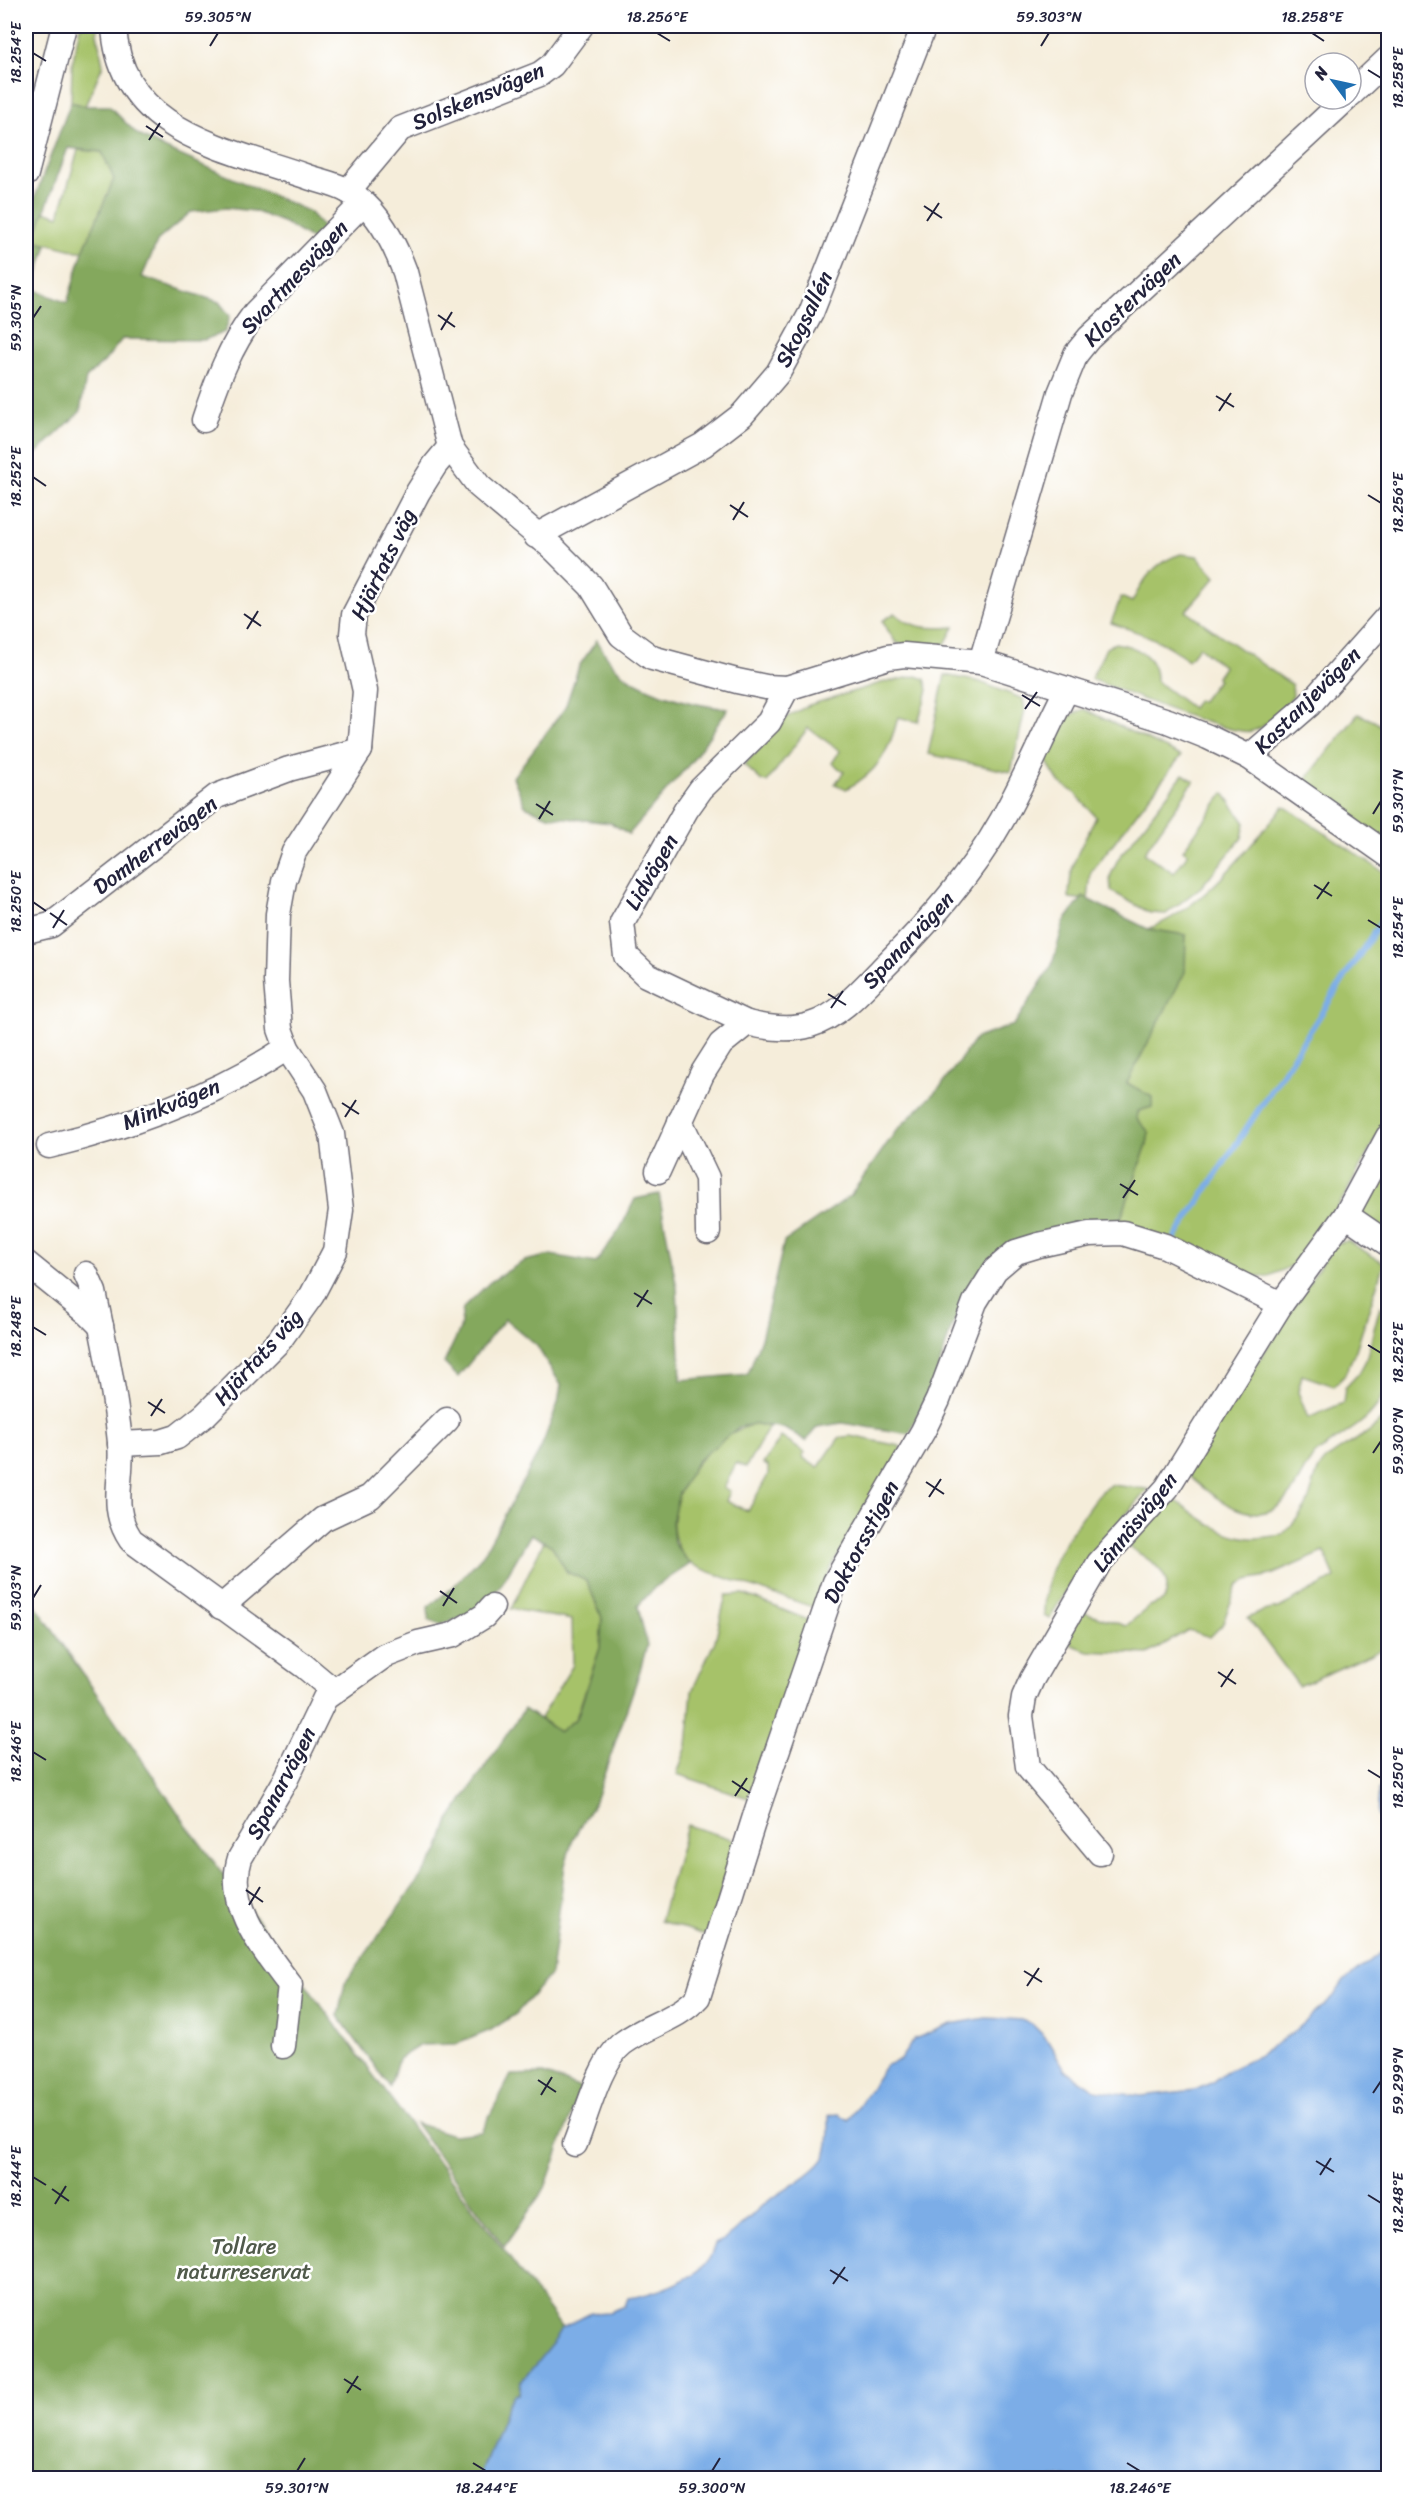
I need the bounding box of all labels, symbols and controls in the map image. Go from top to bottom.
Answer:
text: 59.305°N [185,4,252,30]
text: 18.256°E [626,4,689,30]
text: 59.303°N [1016,4,1082,30]
text: 18.258°E [1281,4,1344,30]
text: 18.254°E [3,20,29,84]
text: 18.258°E [1385,46,1411,109]
street label: Solskensvägen [405,50,551,142]
north arrow [1303,51,1363,111]
text: N [1305,60,1337,86]
street label: Svartmesvägen [230,210,358,344]
street label: Klostervägen [1074,241,1191,356]
street label: Skogsallén [764,264,844,374]
text: 59.305°N [3,284,29,351]
text: 18.252°E [3,445,29,508]
text: 18.256°E [1385,471,1411,534]
street label: Hjärtats väg [339,501,427,627]
street label: Kastanjevägen [1244,636,1371,763]
text: 59.301°N [1385,768,1411,833]
street label: Domherrevägen [84,785,226,905]
street label: Lidvägen [613,826,689,918]
text: 18.250°E [3,869,29,933]
street label: Spanarvägen [852,882,964,998]
text: 18.254°E [1385,895,1411,959]
street label: Minkvägen [116,1067,226,1141]
text: 18.248°E [3,1294,29,1358]
street label: Hjärtats väg [203,1299,313,1415]
text: 18.252°E [1385,1321,1411,1384]
text: 59.300°N [1385,1407,1411,1474]
street label: Lännäsvägen [1082,1463,1188,1581]
street label: Doktorsstigen [812,1473,910,1611]
text: 59.303°N [3,1565,29,1631]
street label: Spanarvägen [235,1719,327,1847]
text: 18.246°E [3,1720,29,1783]
text: 18.250°E [1385,1745,1411,1809]
text: 59.299°N [1385,2047,1411,2114]
text: 18.244°E [3,2144,29,2208]
text: 18.248°E [1385,2170,1411,2234]
park label: Tollare naturreservat [177,2227,312,2291]
text: 59.301°N [265,2475,330,2501]
text: 18.244°E [455,2475,519,2501]
text: 59.300°N [679,2475,746,2501]
text: 18.246°E [1109,2475,1172,2501]

